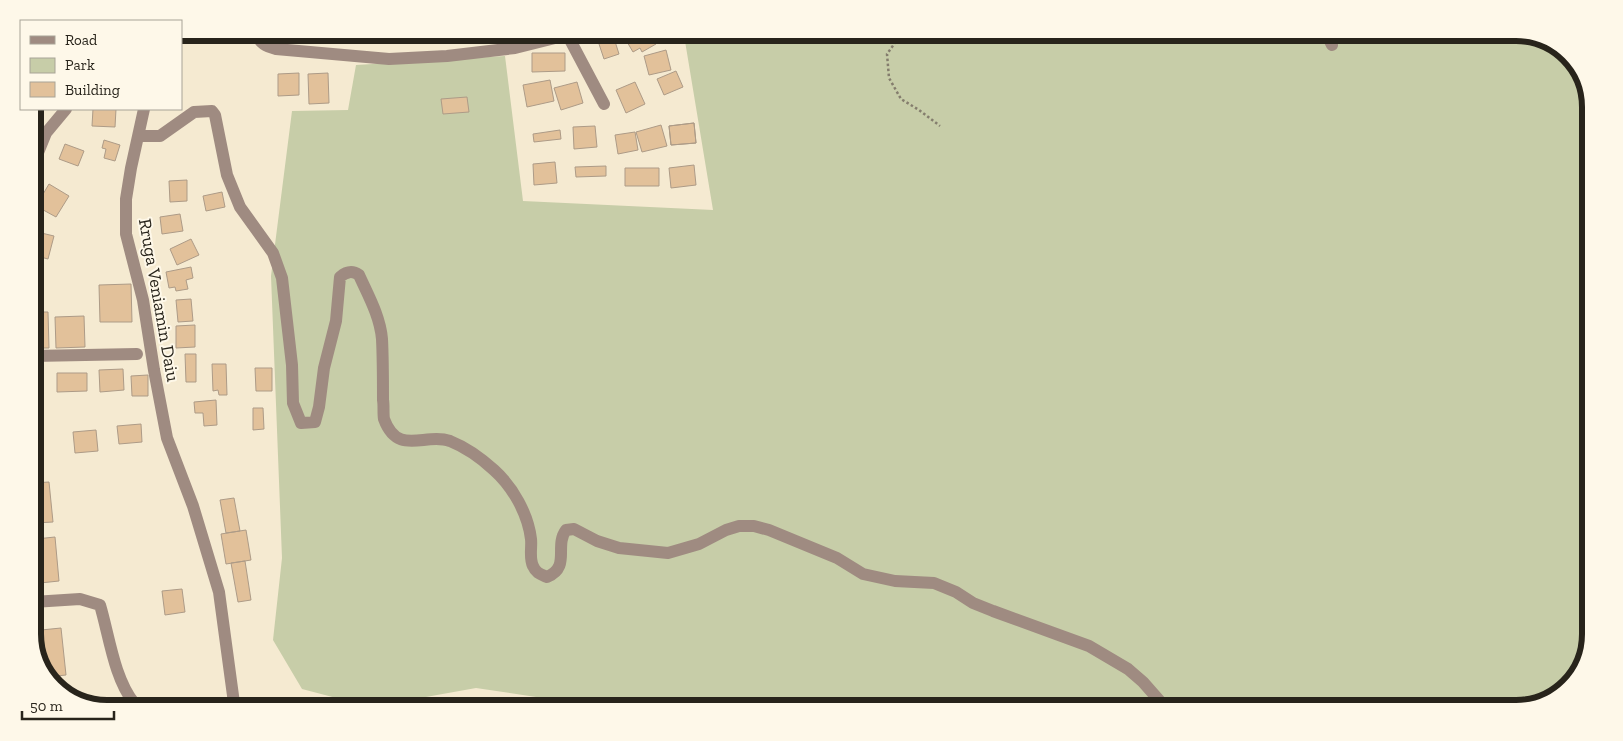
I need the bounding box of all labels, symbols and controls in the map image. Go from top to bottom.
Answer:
legend [20,20,182,110]
text: Road [65,31,98,49]
text: Park [65,56,95,74]
text: Building [65,81,120,99]
street label: Rruga Veniamin Daiu [134,217,184,383]
scale bar [22,688,115,720]
text: 50 m [30,697,63,715]

